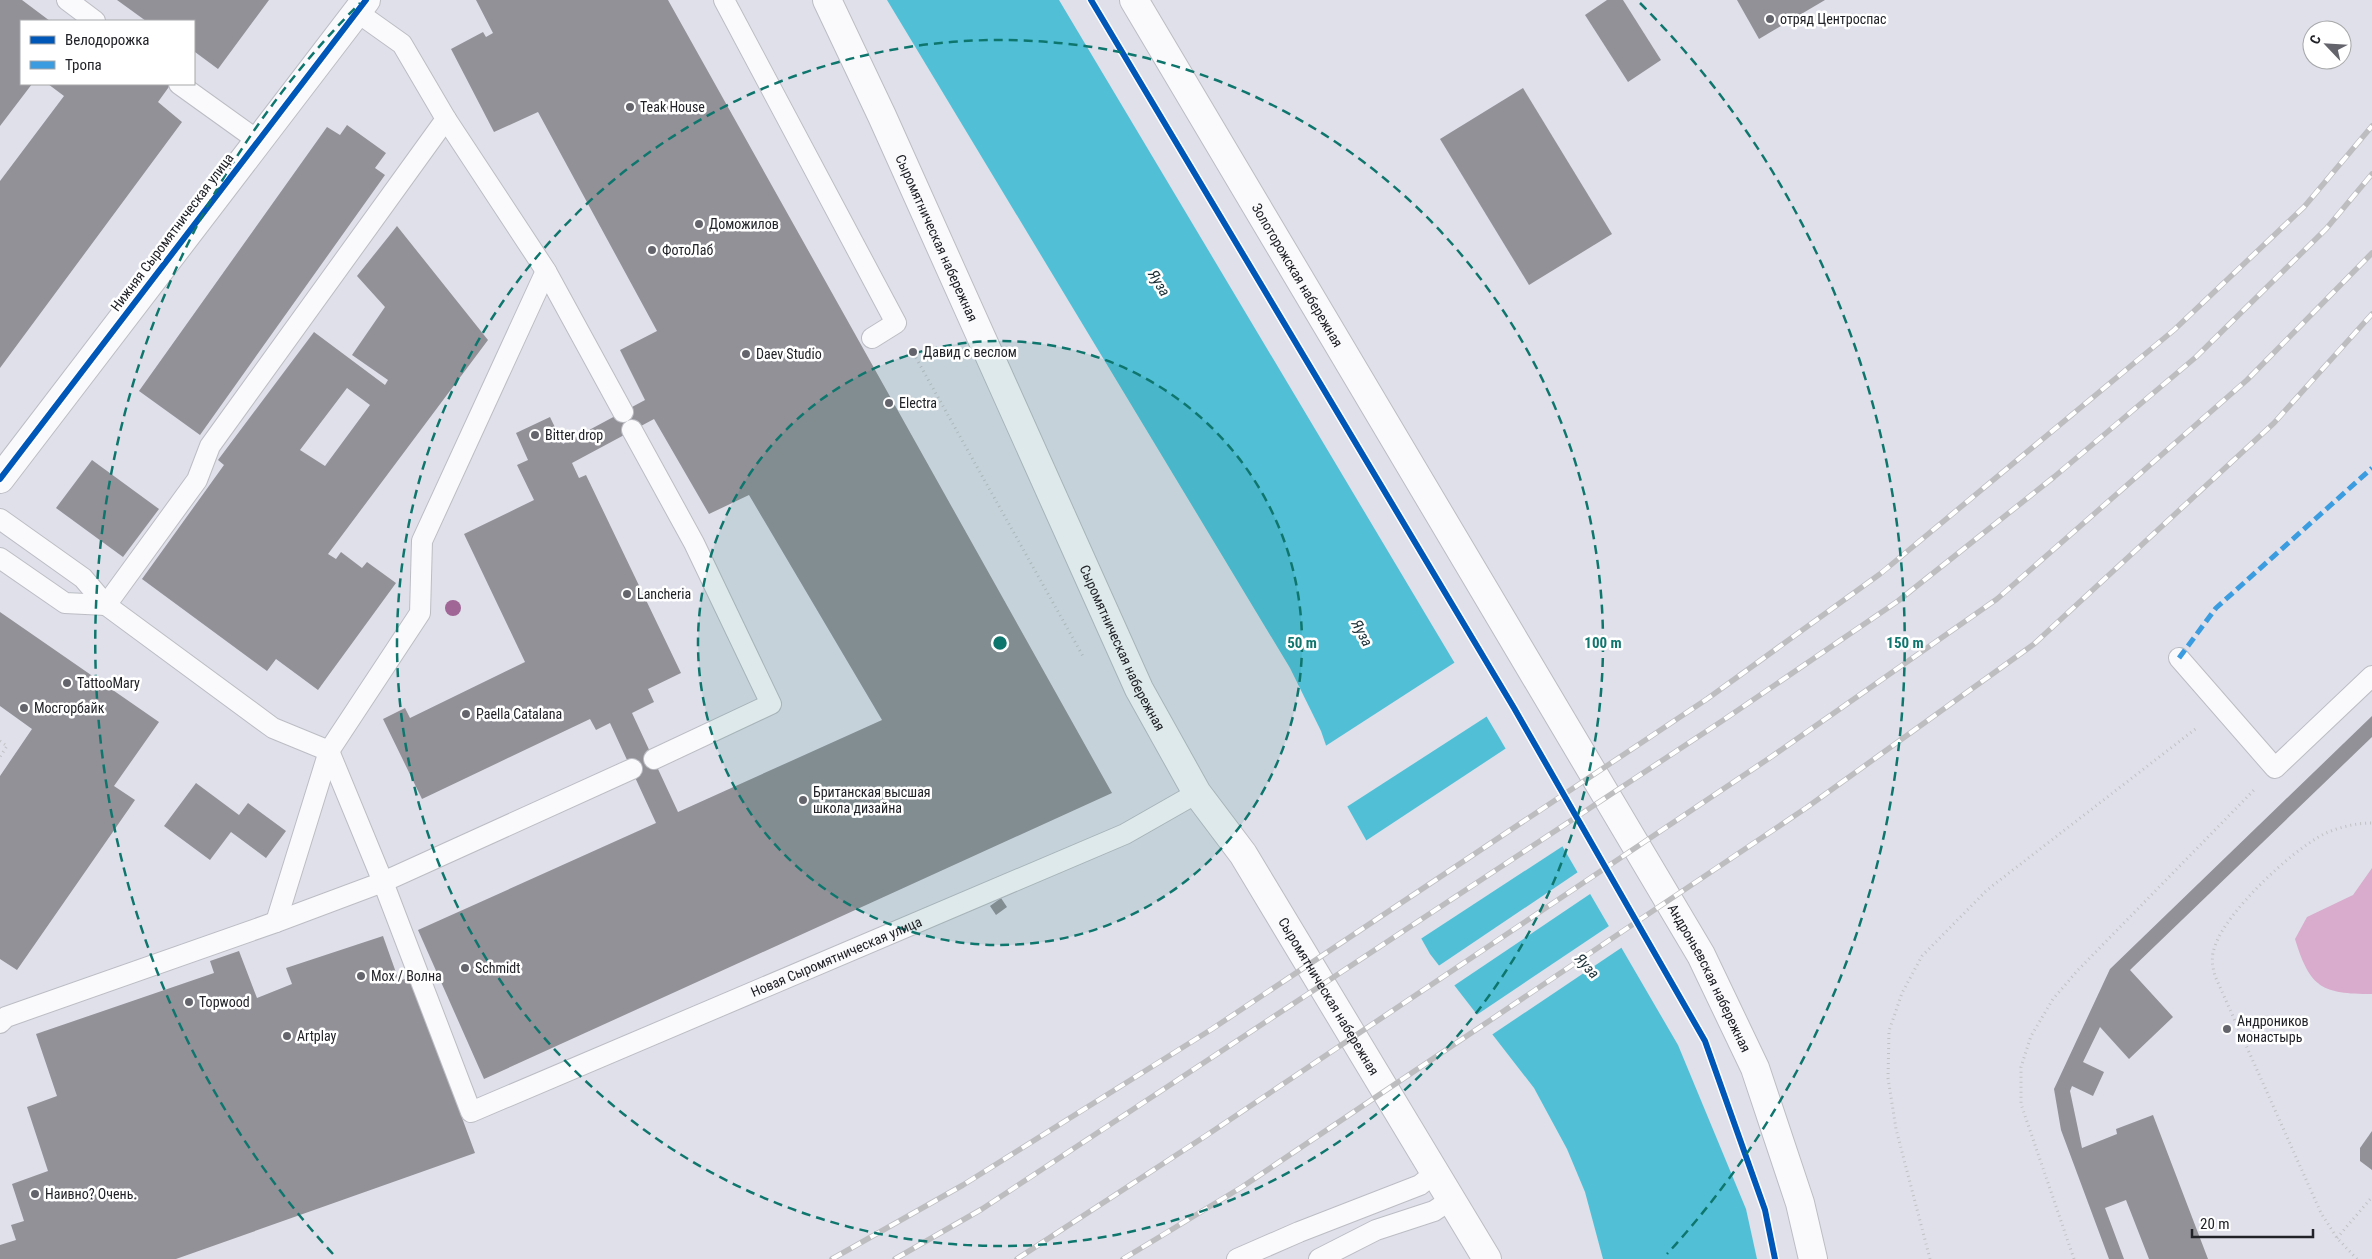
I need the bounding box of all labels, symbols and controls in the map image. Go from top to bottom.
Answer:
place label: отряд Центроспас [1780,11,1887,27]
marker: отряд Центроспас [1764,13,1776,25]
legend [20,20,195,85]
north arrow [2302,20,2352,70]
text: Велодорожка [65,31,150,49]
text: С [2306,32,2324,47]
text: Тропа [65,56,102,74]
place label: Teak House [640,99,705,115]
marker: Teak House [624,101,636,113]
street label: Нижняя Сыромятническая улица [107,150,237,314]
street label: Сыромятническая набережная [892,152,981,324]
street label: Золоторожская набережная [1249,200,1346,350]
place label: Доможилов [709,216,779,232]
marker: Доможилов [693,218,705,230]
place label: ФотоЛаб [662,242,713,258]
marker: ФотоЛаб [646,244,658,256]
water label: Яуза [1144,266,1174,300]
place label: Давид с веслом [923,344,1017,360]
place label: Daev Studio [756,346,822,362]
marker: Давид с веслом [907,346,919,358]
marker: Daev Studio [740,348,752,360]
place label: Electra [899,395,937,411]
marker: Electra [883,397,895,409]
place label: Bitter drop [545,427,603,443]
marker: Bitter drop [529,429,541,441]
street label: Сыромятническая набережная [1076,563,1169,733]
place label: Lancheria [637,586,691,602]
marker: Lancheria [621,588,633,600]
water label: Яуза [1347,616,1376,649]
centre of rings [991,634,1009,652]
text: 50 m [1287,634,1317,652]
text: 100 m [1584,634,1622,652]
text: 150 m [1886,634,1924,652]
place label: TattooMary [77,675,140,691]
marker: TattooMary [61,677,73,689]
place label: Мосгорбайк [34,700,105,716]
marker: Мосгорбайк [18,702,30,714]
place label: Paella Catalana [476,706,562,722]
marker: Paella Catalana [460,708,472,720]
place label: Британская высшая школа дизайна [813,784,931,816]
marker: Британская высшая школа дизайна [797,794,809,806]
street label: Андроньевская набережная [1665,901,1754,1055]
street label: Новая Сыромятническая улица [748,913,924,1000]
street label: Сыромятническая набережная [1275,915,1382,1078]
water label: Яуза [1570,949,1603,982]
place label: Schmidt [475,960,520,976]
marker: Schmidt [459,962,471,974]
place label: Мох / Волна [371,968,442,984]
marker: Мох / Волна [355,970,367,982]
place label: Topwood [199,994,250,1010]
marker: Topwood [183,996,195,1008]
place label: Андроников монастырь [2237,1013,2309,1045]
marker: Андроников монастырь [2221,1023,2233,1035]
place label: Artplay [297,1028,337,1044]
marker: Artplay [281,1030,293,1042]
place label: Наивно? Очень. [45,1186,137,1202]
marker: Наивно? Очень. [29,1188,41,1200]
scale bar [2192,1206,2313,1238]
text: 20 m [2200,1215,2230,1233]

